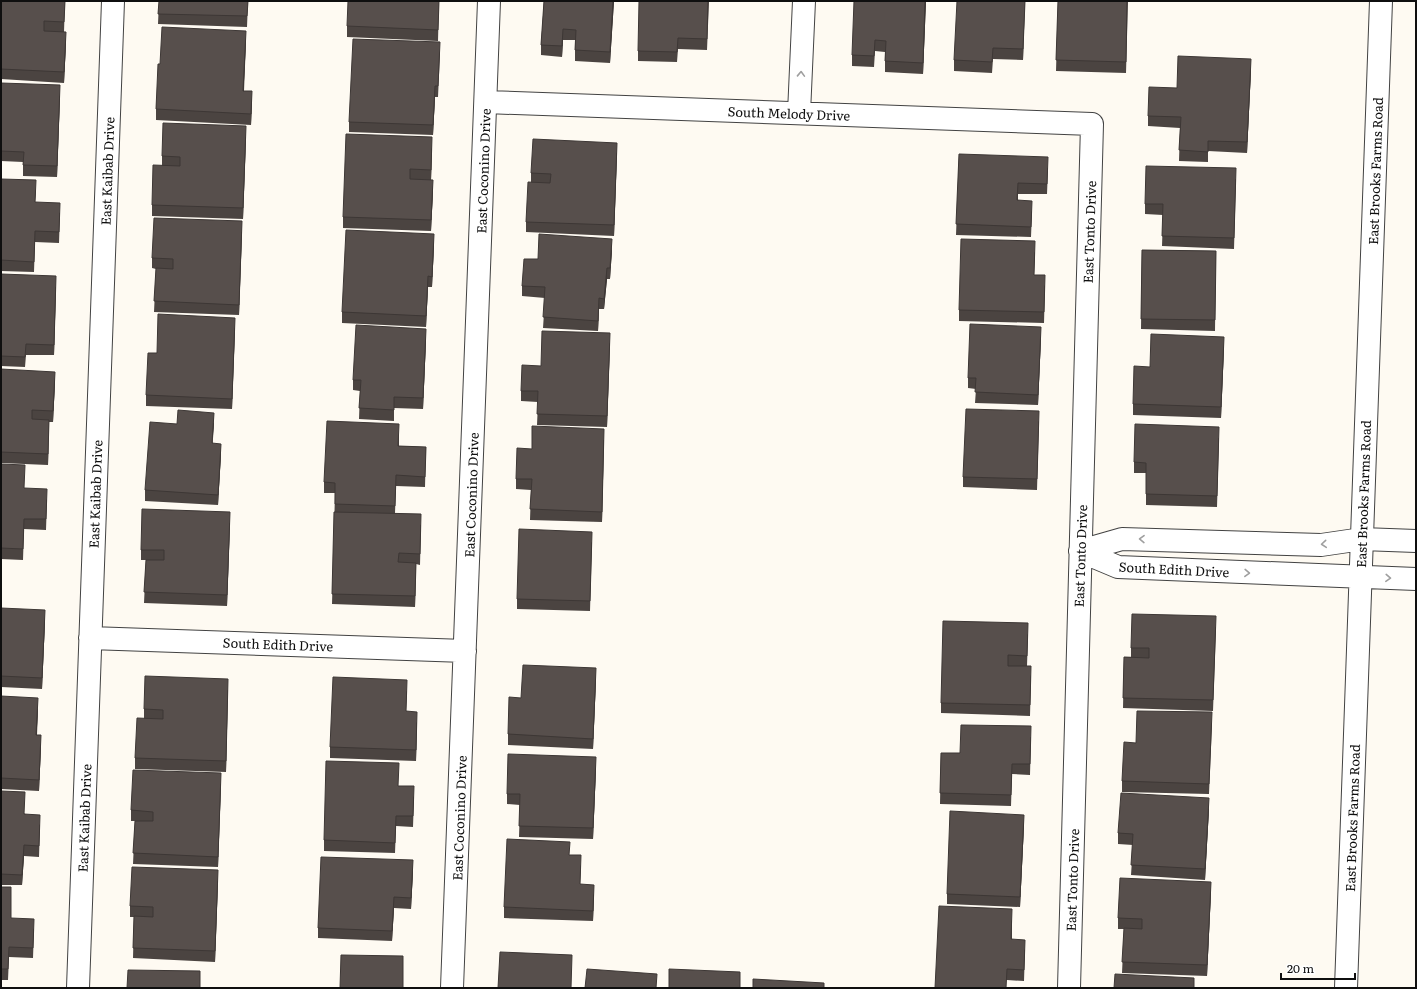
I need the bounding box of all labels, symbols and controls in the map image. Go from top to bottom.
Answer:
one-way arrow [797,71,805,77]
street label: East Brooks Farms Road [1363,97,1387,245]
street label: South Melody Drive [727,101,851,125]
street label: East Coconino Drive [471,108,495,234]
street label: East Kaibab Drive [96,116,118,226]
street label: East Tonto Drive [1078,180,1100,284]
street label: East Brooks Farms Road [1351,420,1375,568]
street label: East Coconino Drive [459,432,483,558]
street label: East Kaibab Drive [84,439,106,549]
street label: East Tonto Drive [1069,504,1091,608]
one-way arrow [1139,535,1145,543]
one-way arrow [1321,539,1327,548]
street label: South Edith Drive [1118,557,1230,581]
one-way arrow [1244,568,1250,577]
one-way arrow [1385,574,1391,582]
street label: South Edith Drive [222,633,334,655]
street label: East Brooks Farms Road [1340,744,1364,892]
street label: East Coconino Drive [447,755,471,881]
street label: East Kaibab Drive [73,763,95,873]
street label: East Tonto Drive [1061,828,1083,932]
scale bar [1281,955,1355,981]
text: 20 m [1287,959,1314,977]

